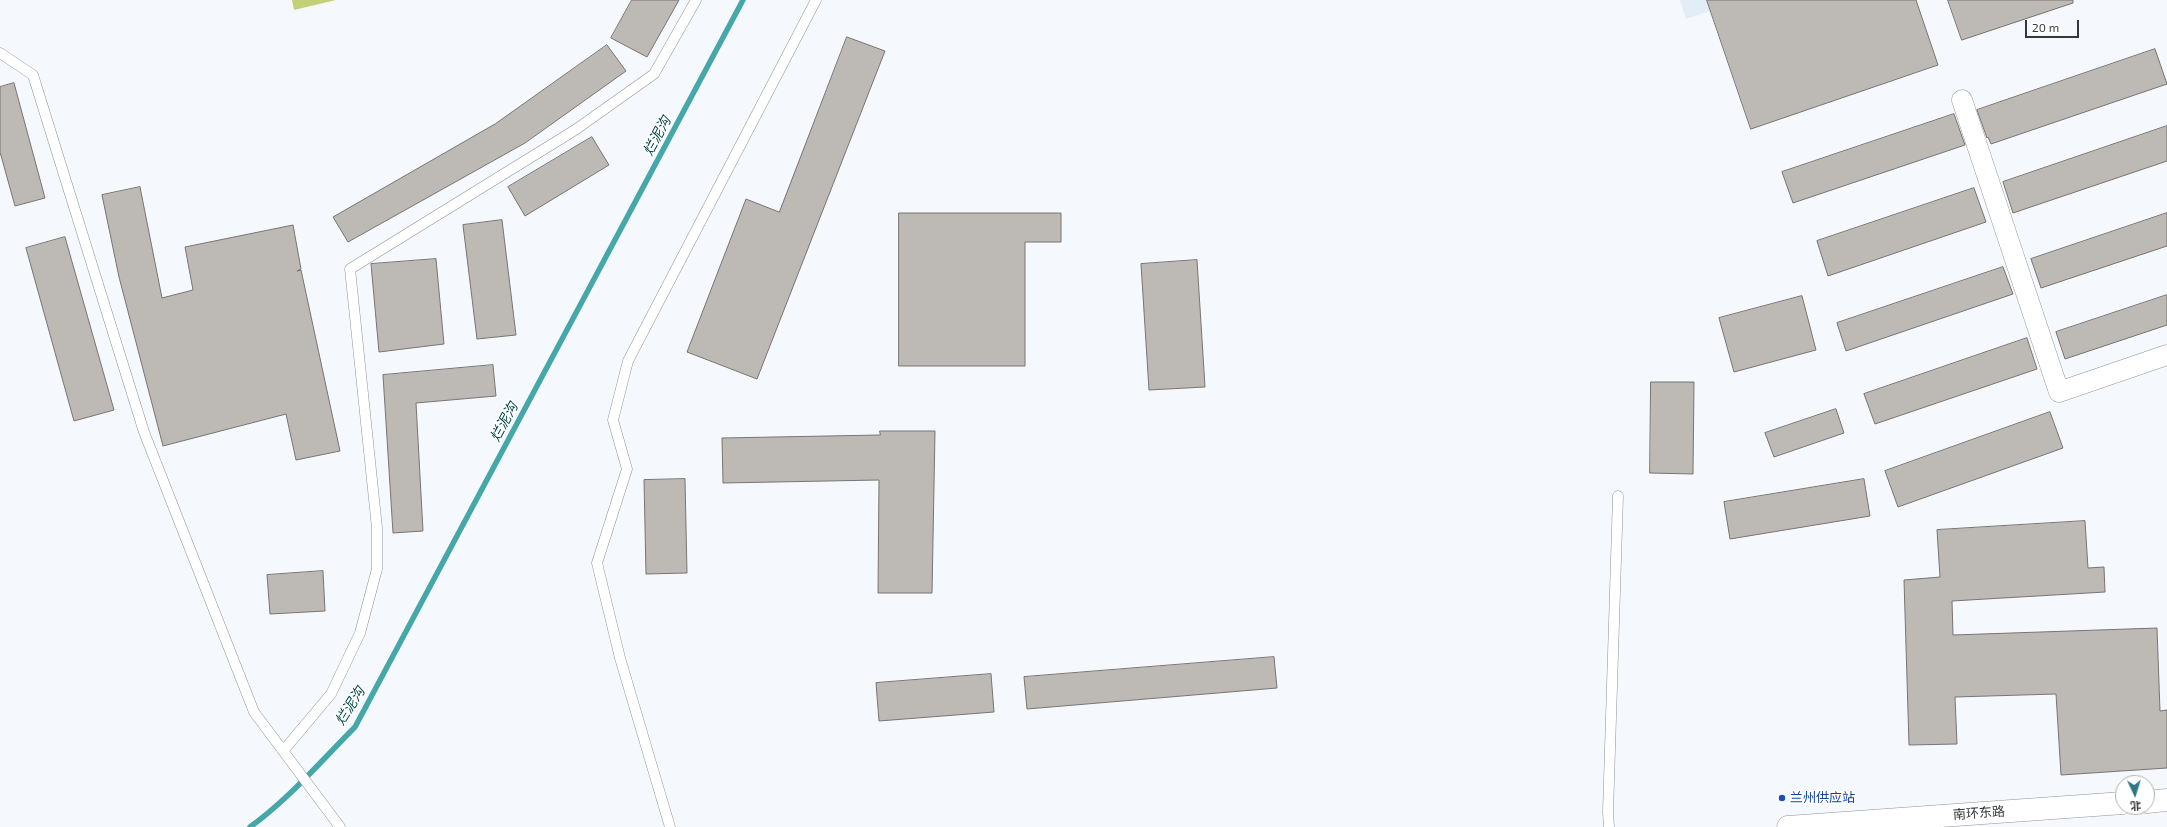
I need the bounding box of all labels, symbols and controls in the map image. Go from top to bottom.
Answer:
scale bar [2027,12,2081,38]
text: 20 m [2032,20,2059,34]
water label: 烂泥沟 [640,114,674,158]
water label: 烂泥沟 [487,400,521,444]
water label: 烂泥沟 [332,684,368,728]
north arrow [2115,775,2155,815]
place label: 兰州供应站 [1790,790,1855,806]
marker: 兰州供应站 [1777,793,1787,803]
text: 北 [2130,800,2142,813]
street label: 南环东路 [1953,803,2005,823]

